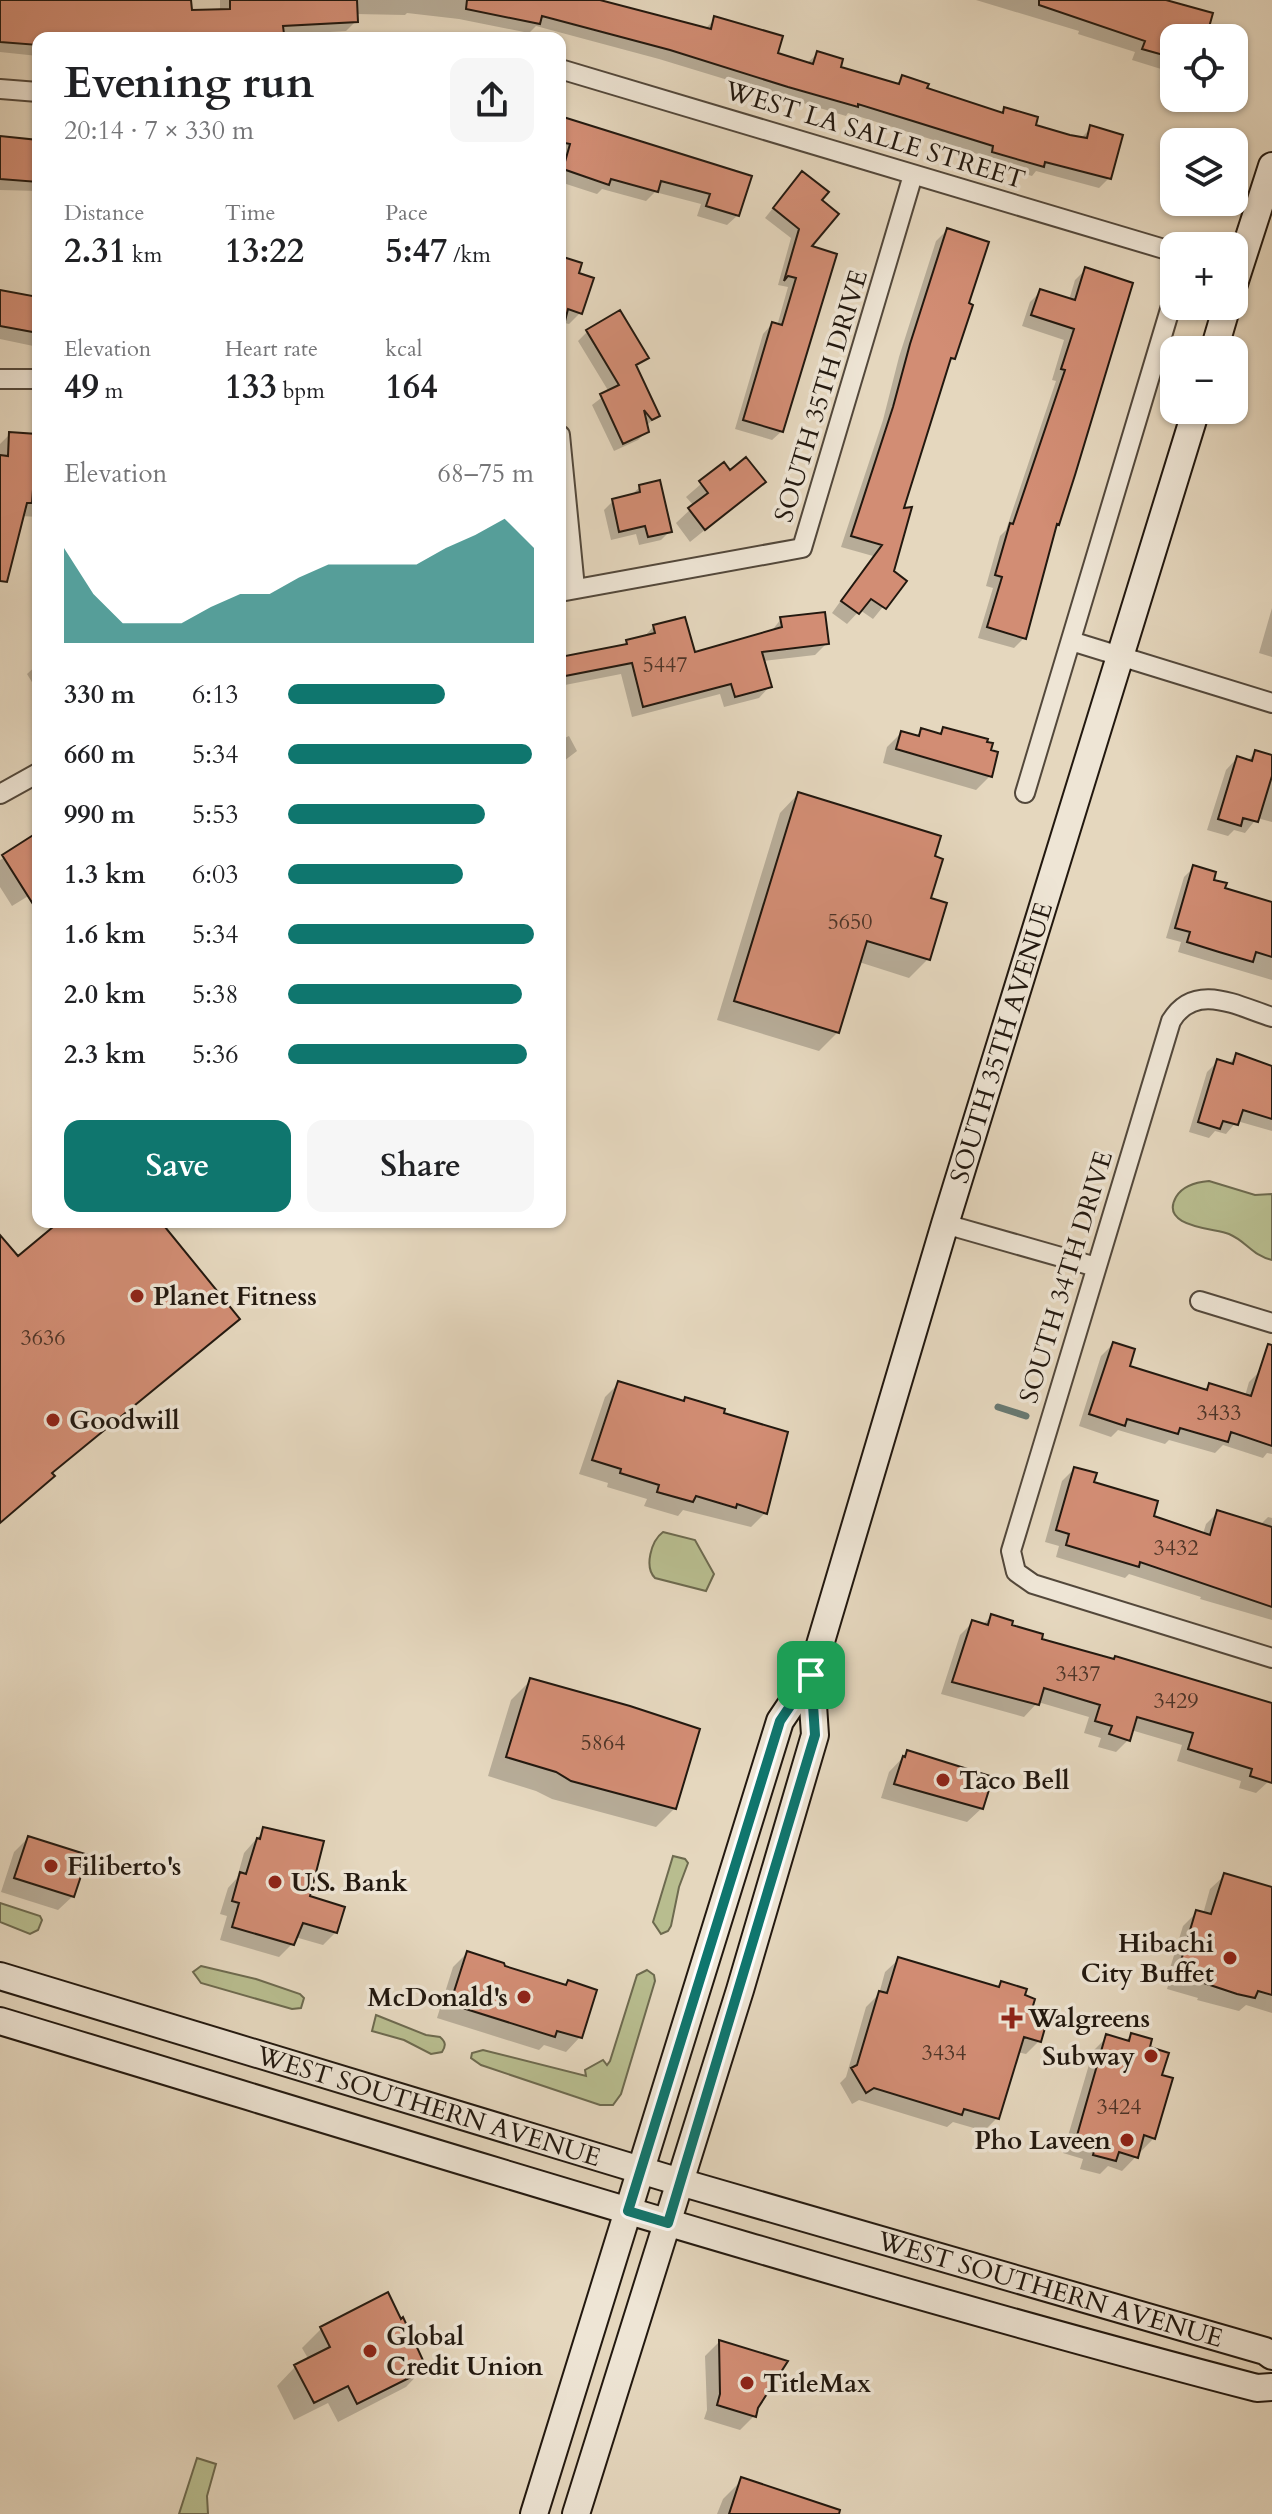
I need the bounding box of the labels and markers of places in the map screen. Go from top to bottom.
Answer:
place label: Planet Fitness [153,1279,317,1314]
marker: Planet Fitness [128,1287,146,1305]
place label: Goodwill [69,1403,180,1438]
marker: Goodwill [44,1411,62,1429]
pin [777,1641,845,1709]
place label: Taco Bell [959,1763,1070,1798]
marker: Taco Bell [934,1771,952,1789]
place label: Filiberto's [67,1849,181,1884]
marker: Filiberto's [42,1857,60,1875]
place label: U.S. Bank [291,1865,409,1900]
marker: U.S. Bank [266,1873,284,1891]
place label: Hibachi City Buffet [1081,1926,1214,1991]
marker: Hibachi City Buffet [1221,1949,1239,1967]
place label: McDonald's [367,1980,508,2015]
marker: McDonald's [515,1988,533,2006]
place label: Walgreens [1027,2001,1150,2036]
marker: Walgreens [1003,2009,1021,2027]
place label: Subway [1042,2039,1135,2074]
marker: Subway [1142,2047,1160,2065]
place label: Pho Laveen [974,2123,1111,2158]
marker: Pho Laveen [1118,2131,1136,2149]
place label: Global Credit Union [386,2319,543,2384]
marker: Global Credit Union [361,2342,379,2360]
place label: TitleMax [763,2366,871,2401]
marker: TitleMax [738,2374,756,2392]

